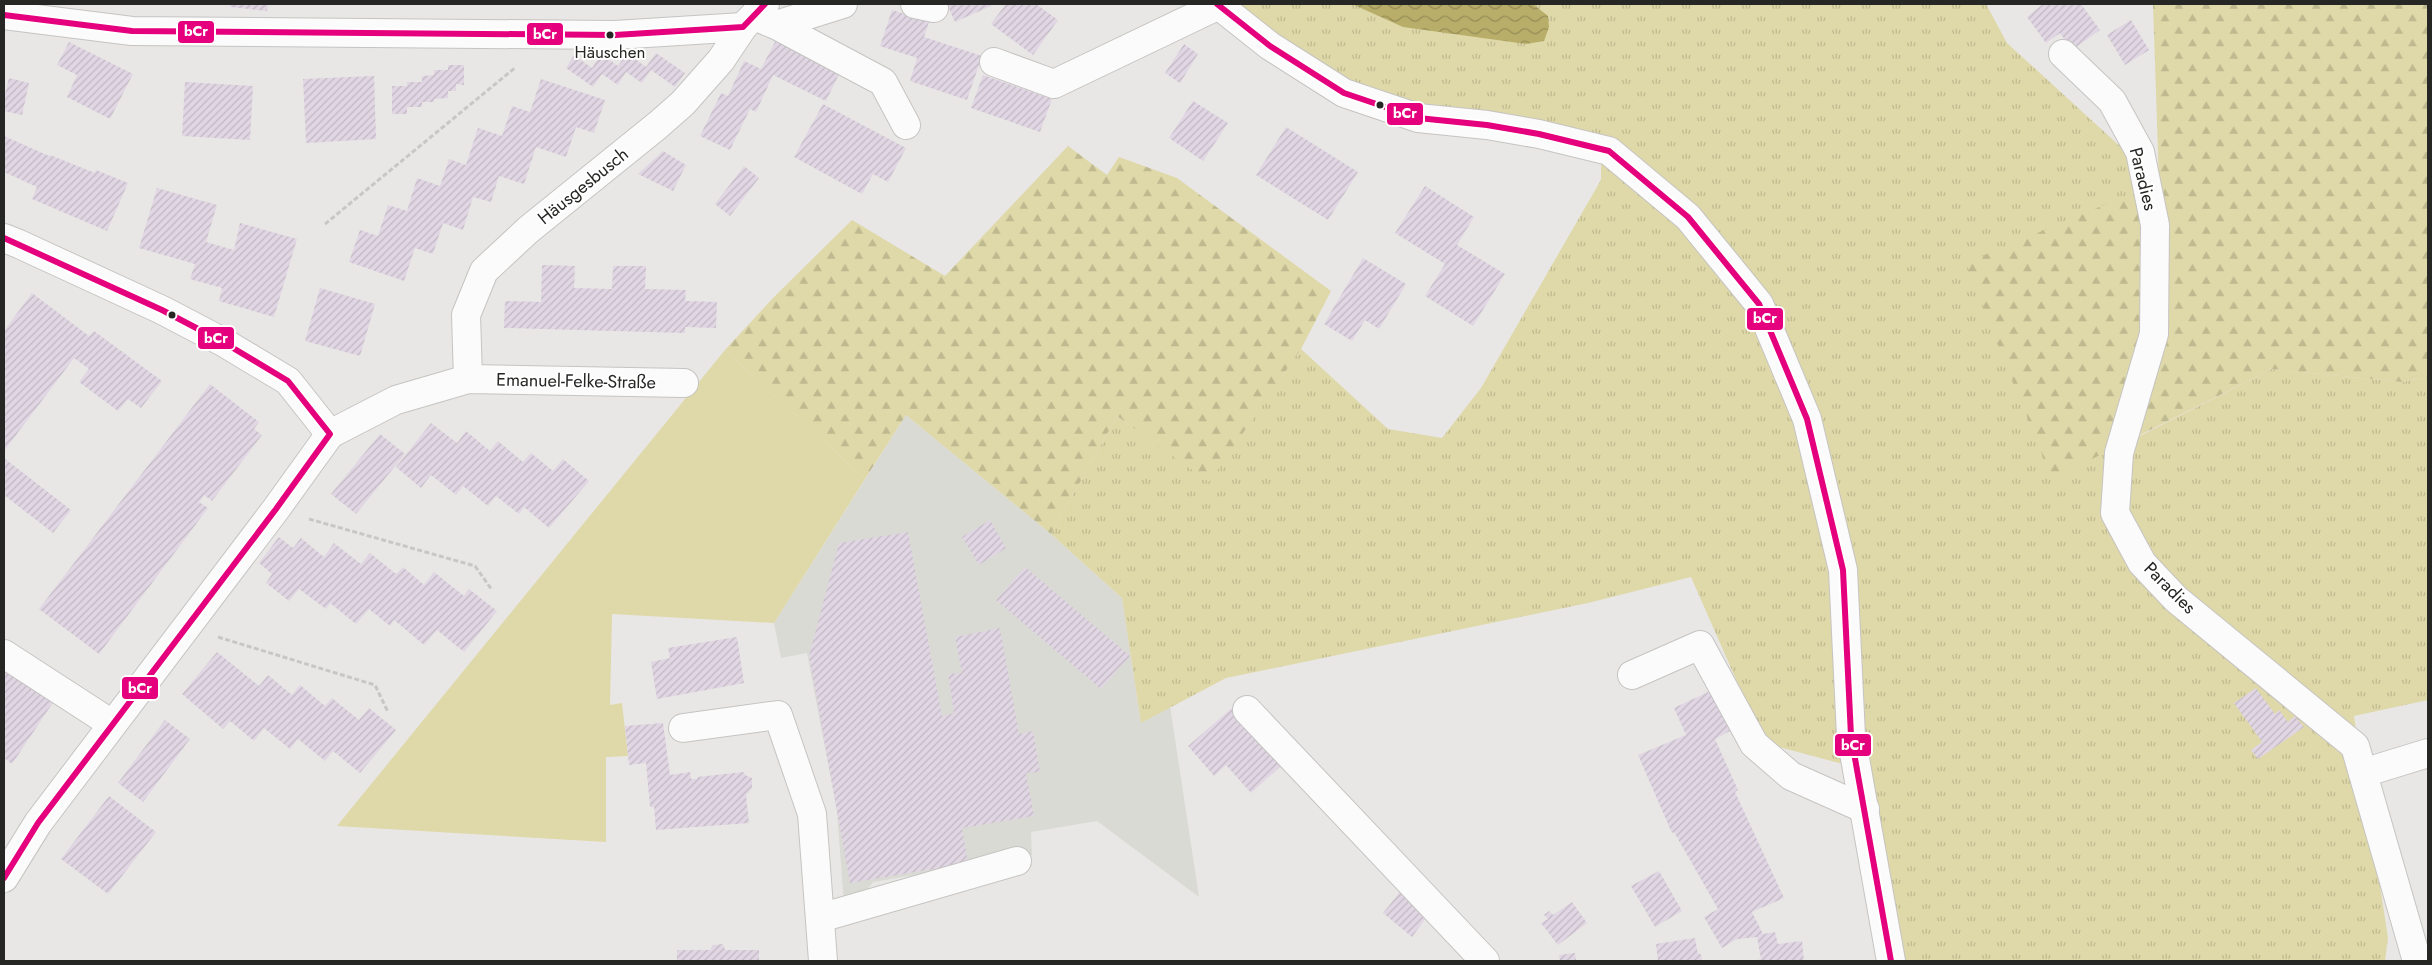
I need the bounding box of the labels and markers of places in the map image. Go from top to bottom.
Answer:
marker: Häuschen [605,30,615,40]
place label: Häuschen [575,40,645,64]
unlabelled marker [1375,100,1385,110]
unlabelled marker [167,310,177,320]

